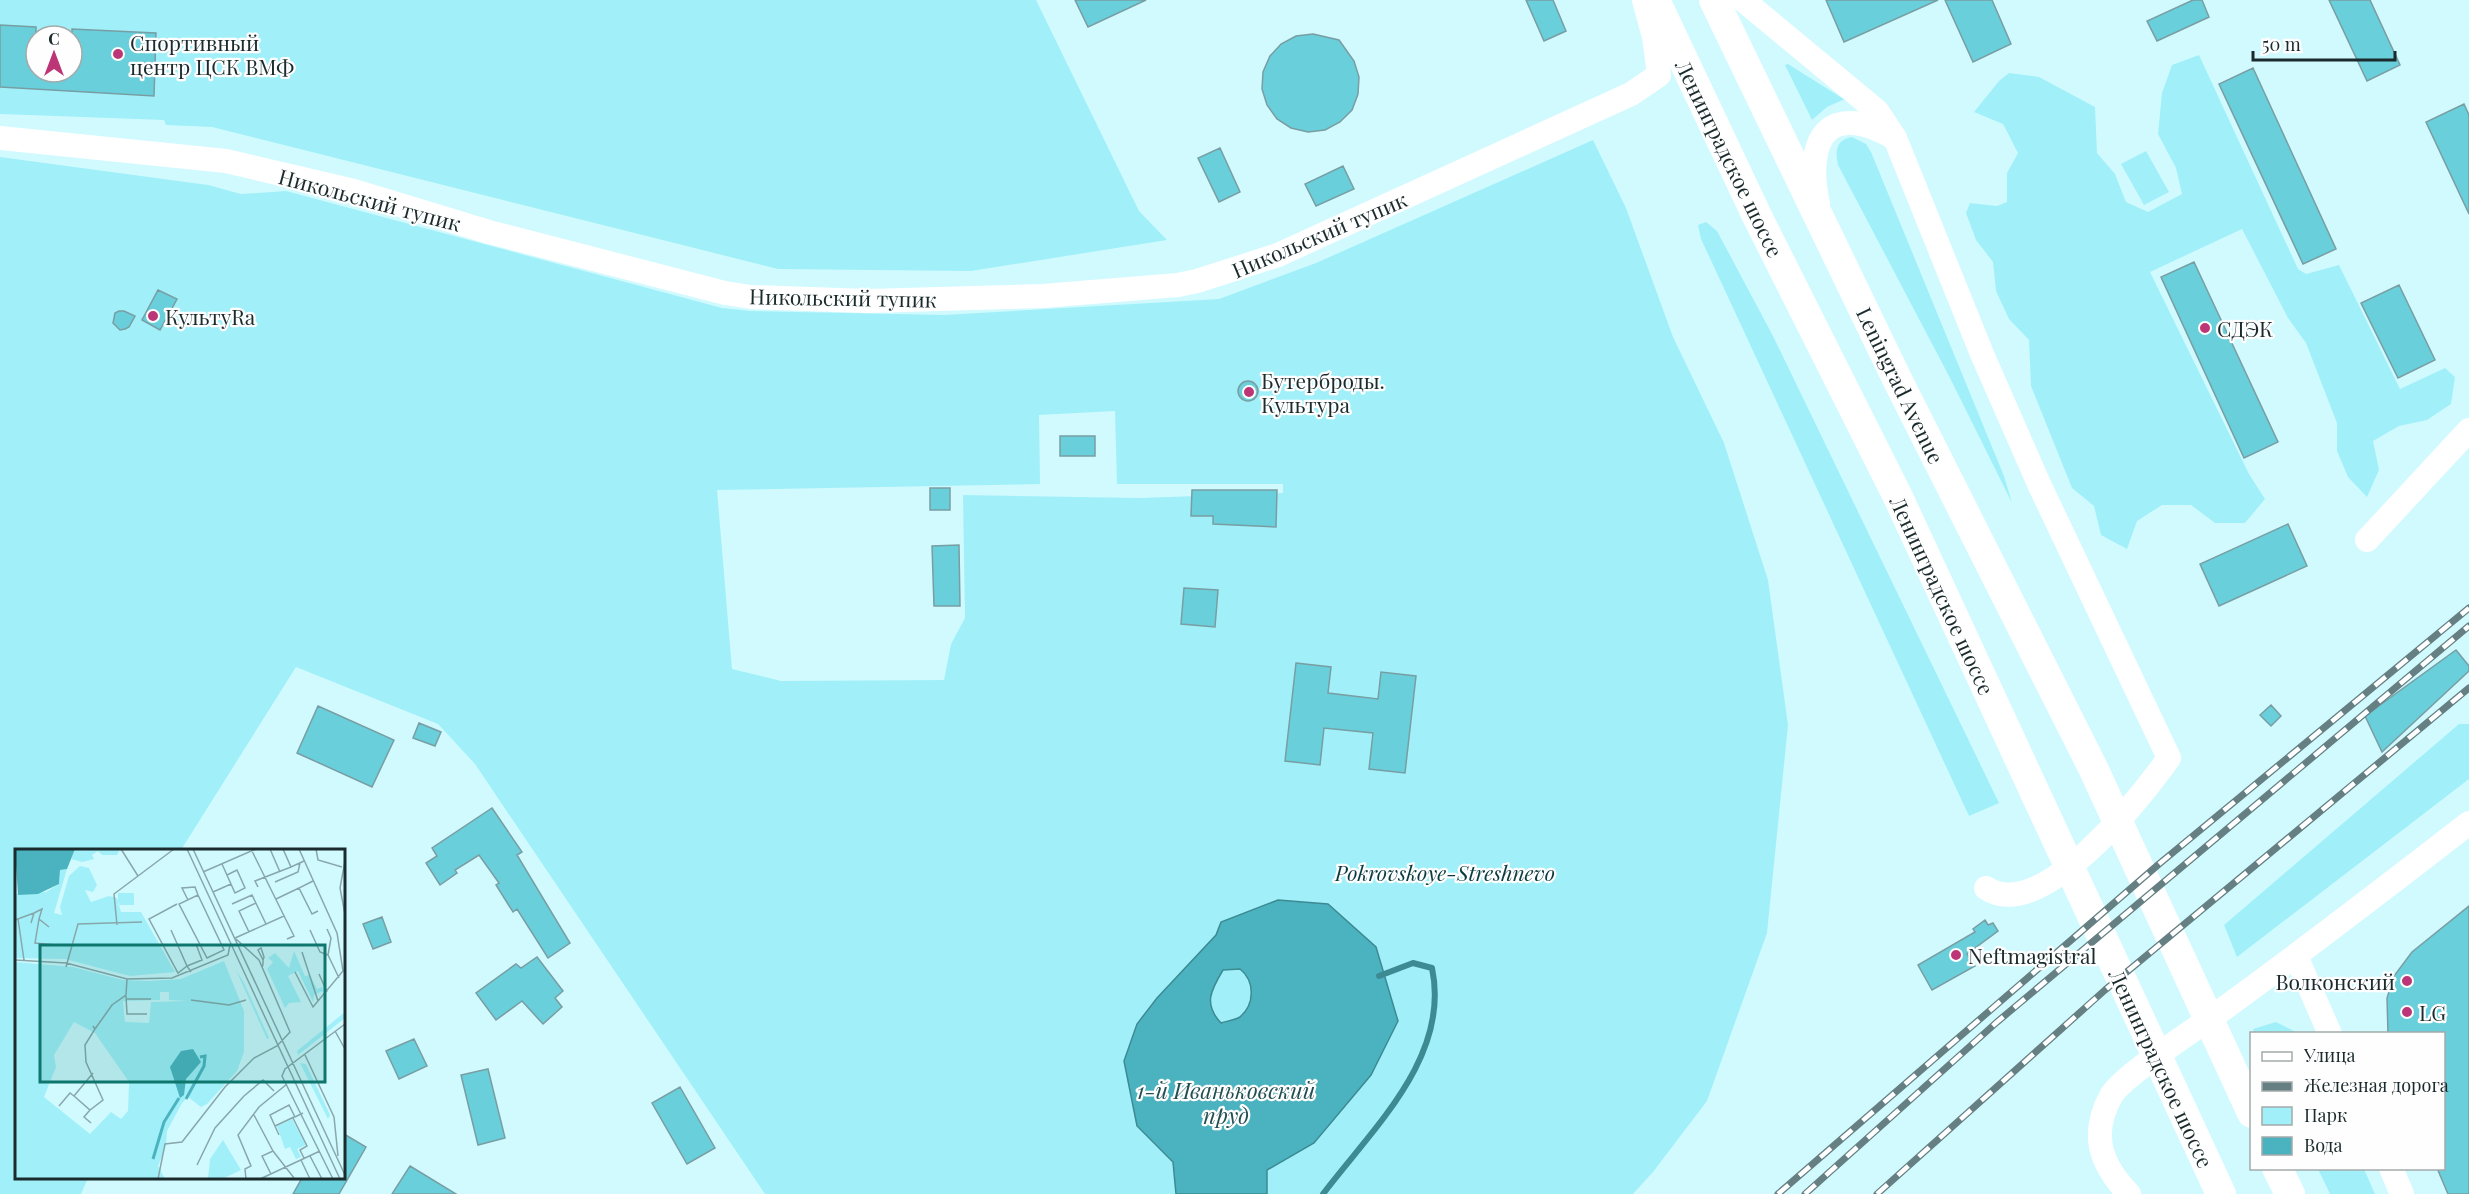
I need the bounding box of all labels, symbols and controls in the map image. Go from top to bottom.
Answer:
north arrow [24,24,84,84]
scale bar [2253,24,2396,62]
text: С [48,28,60,49]
place label: Спортивный центр ЦСК ВМФ [130,28,294,80]
text: 50 m [2262,32,2301,56]
marker: Спортивный центр ЦСК ВМФ [111,47,125,61]
street label: Ленинградское шоссе [1670,54,1790,261]
street label: Никольский тупик [276,161,464,237]
street label: Никольский тупик [1227,184,1411,284]
street label: Никольский тупик [749,281,937,313]
place label: КультуRа [165,302,256,330]
street label: Leningrad Avenue [1851,302,1951,468]
marker: КультуRа [146,309,160,323]
place label: СДЭК [2217,314,2273,342]
marker: СДЭК [2198,321,2212,335]
place label: Бутерброды. Культура [1261,366,1385,418]
marker: Бутерброды. Культура [1242,385,1256,399]
street label: Ленинградское шоссе [1884,490,2001,699]
inset map [15,849,345,1179]
park label: Pokrovskoye-Streshnevo [1334,858,1555,886]
place label: Neftmagistral [1968,941,2096,969]
marker: Neftmagistral [1949,948,1963,962]
street label: Ленинградское шоссе [2103,963,2220,1172]
place label: Волконский [2275,967,2395,995]
marker: Волконский [2400,974,2414,988]
place label: LG [2419,998,2446,1026]
marker: LG [2400,1005,2414,1019]
legend [2250,1032,2445,1170]
text: Улица [2303,1043,2355,1067]
text: Железная дорога [2304,1073,2449,1097]
water label: 1-й Иваньковский пруд [1137,1075,1316,1130]
text: Парк [2304,1103,2347,1127]
text: Вода [2304,1133,2342,1157]

